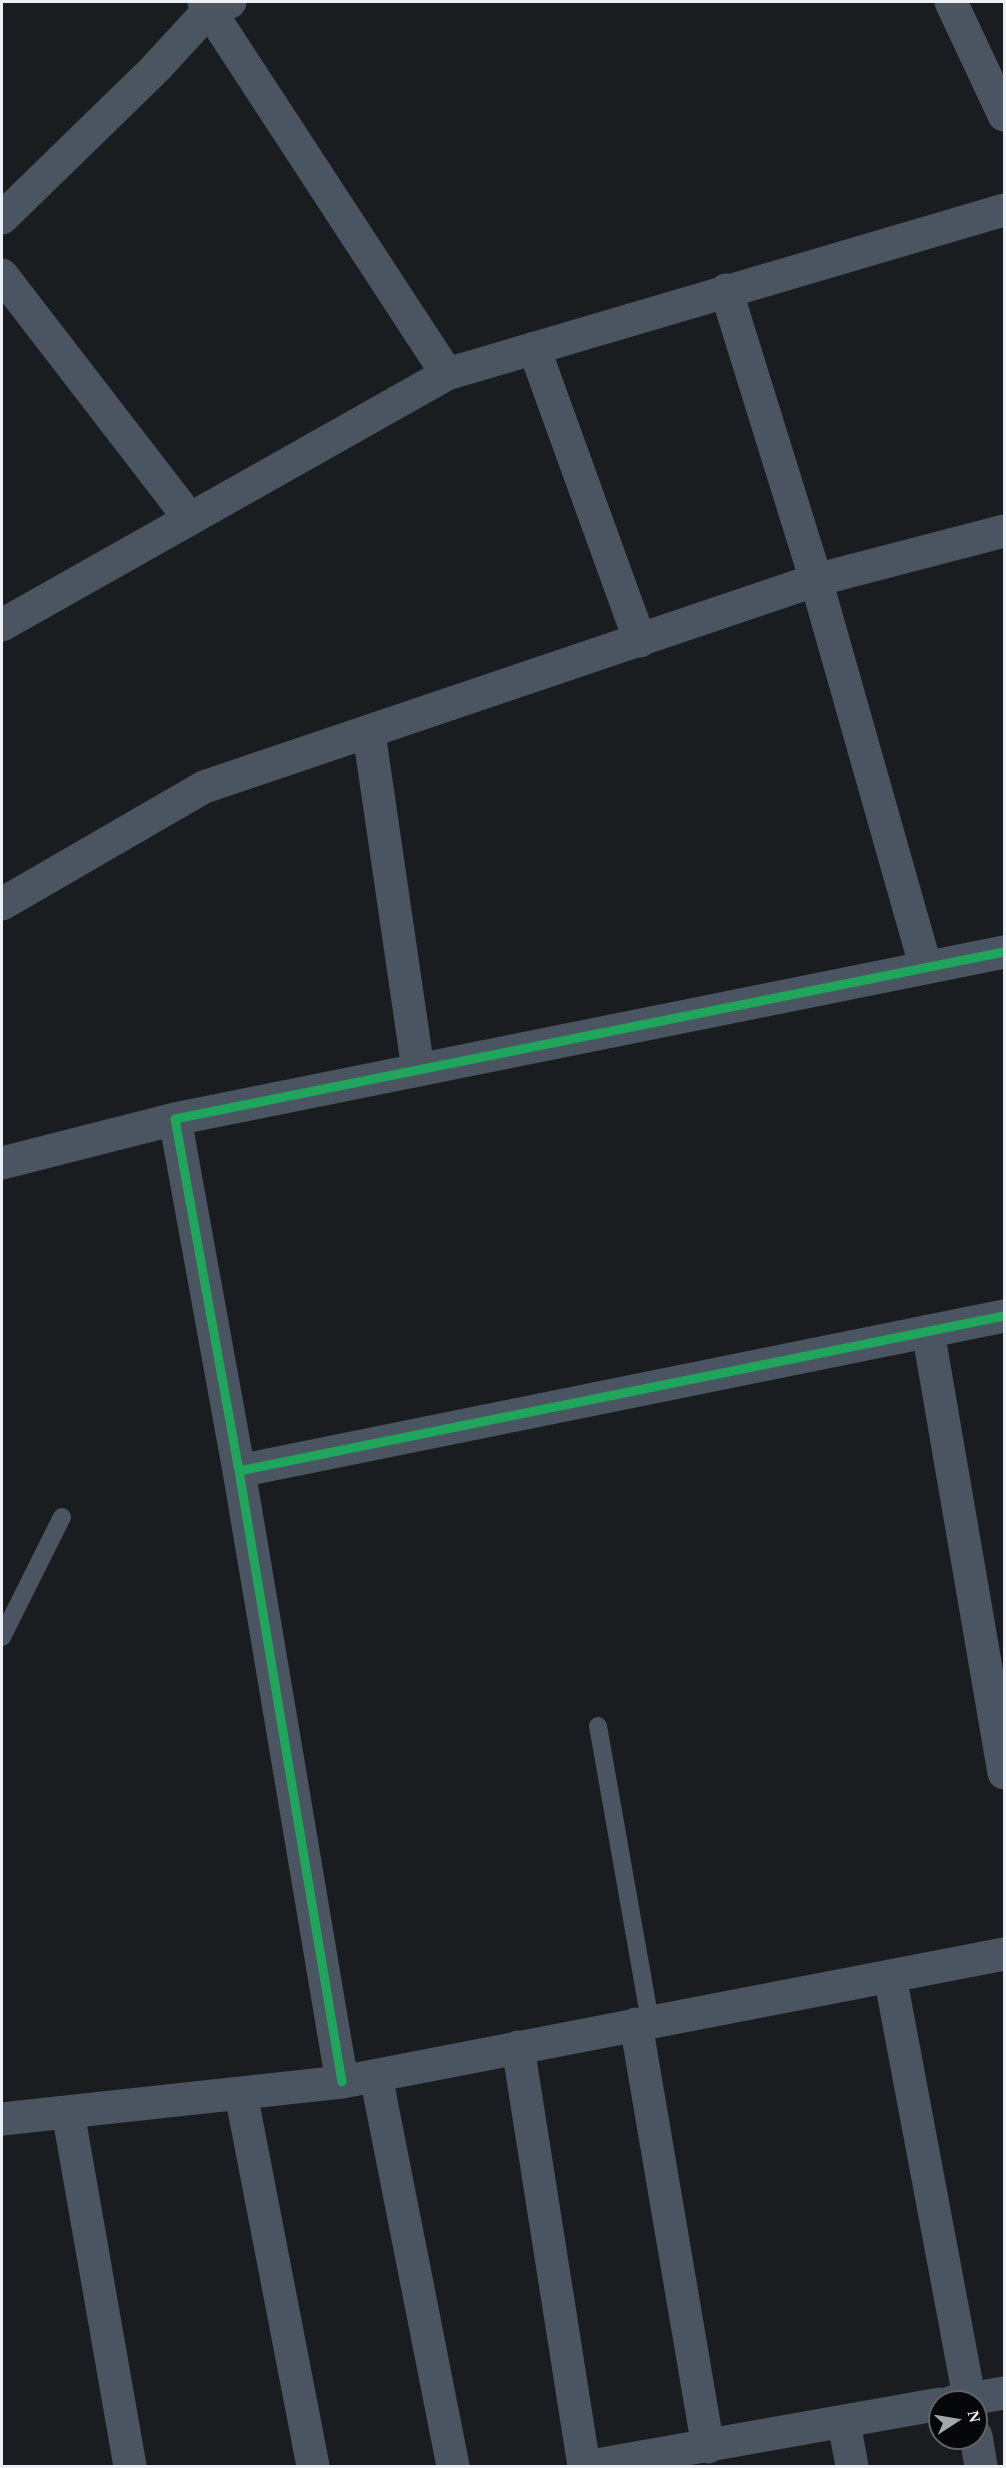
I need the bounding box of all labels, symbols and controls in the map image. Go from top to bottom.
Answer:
north arrow [928,2390,988,2450]
text: N [965,2409,984,2424]

